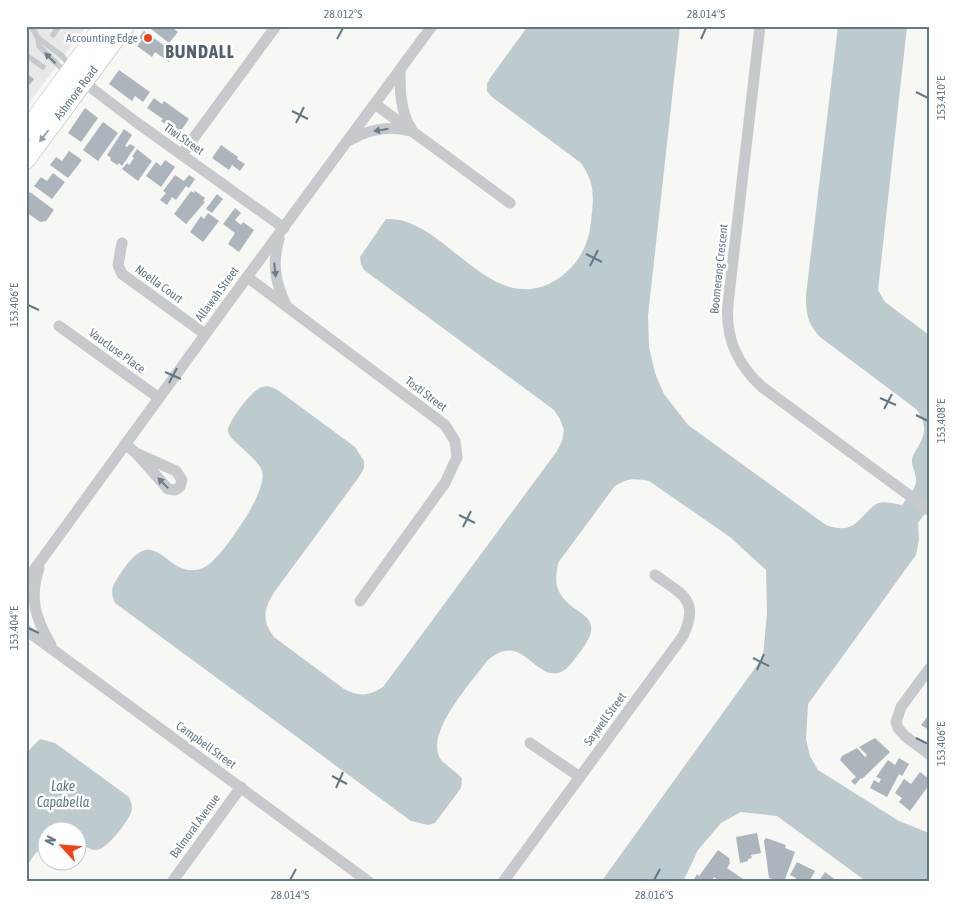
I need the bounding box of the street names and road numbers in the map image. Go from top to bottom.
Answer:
street label: Ashmore Road [51,63,101,123]
street label: Tiwi Street [161,120,207,158]
street label: Boomerang Crescent [707,223,731,315]
street label: Noella Court [132,262,186,306]
street label: Allawah Street [192,263,242,324]
street label: Vaucluse Place [86,326,148,376]
street label: Tosti Street [402,374,450,415]
street label: Saywell Street [581,689,629,748]
street label: Campbell Street [173,719,239,772]
street label: Balmoral Avenue [167,791,223,861]

